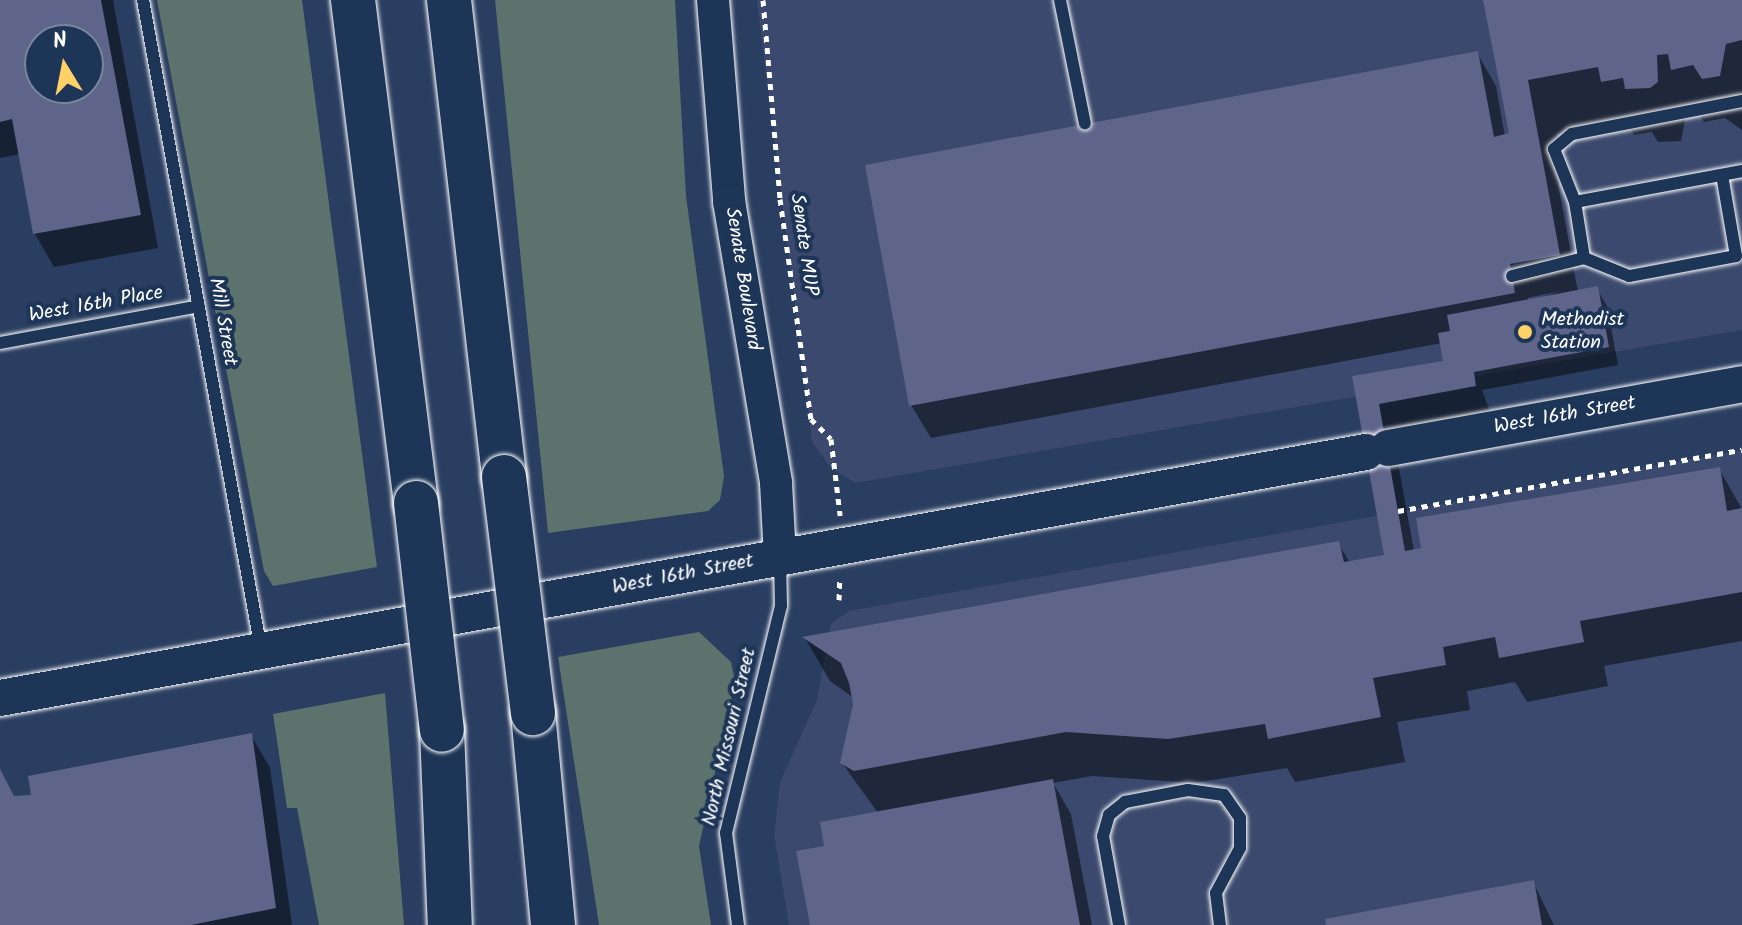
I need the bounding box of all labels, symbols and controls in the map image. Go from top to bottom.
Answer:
text: N [50,23,70,60]
north arrow [24,24,104,104]
street label: Senate MUP [784,192,822,298]
street label: Senate Boulevard [719,206,765,352]
street label: Mill Street [202,276,242,368]
street label: West 16th Place [27,281,165,329]
place label: Methodist Station [1541,308,1624,355]
marker: Methodist Station [1516,323,1534,341]
street label: West 16th Street [1492,392,1638,440]
street label: West 16th Street [610,550,756,600]
street label: North Missouri Street [698,646,762,828]

